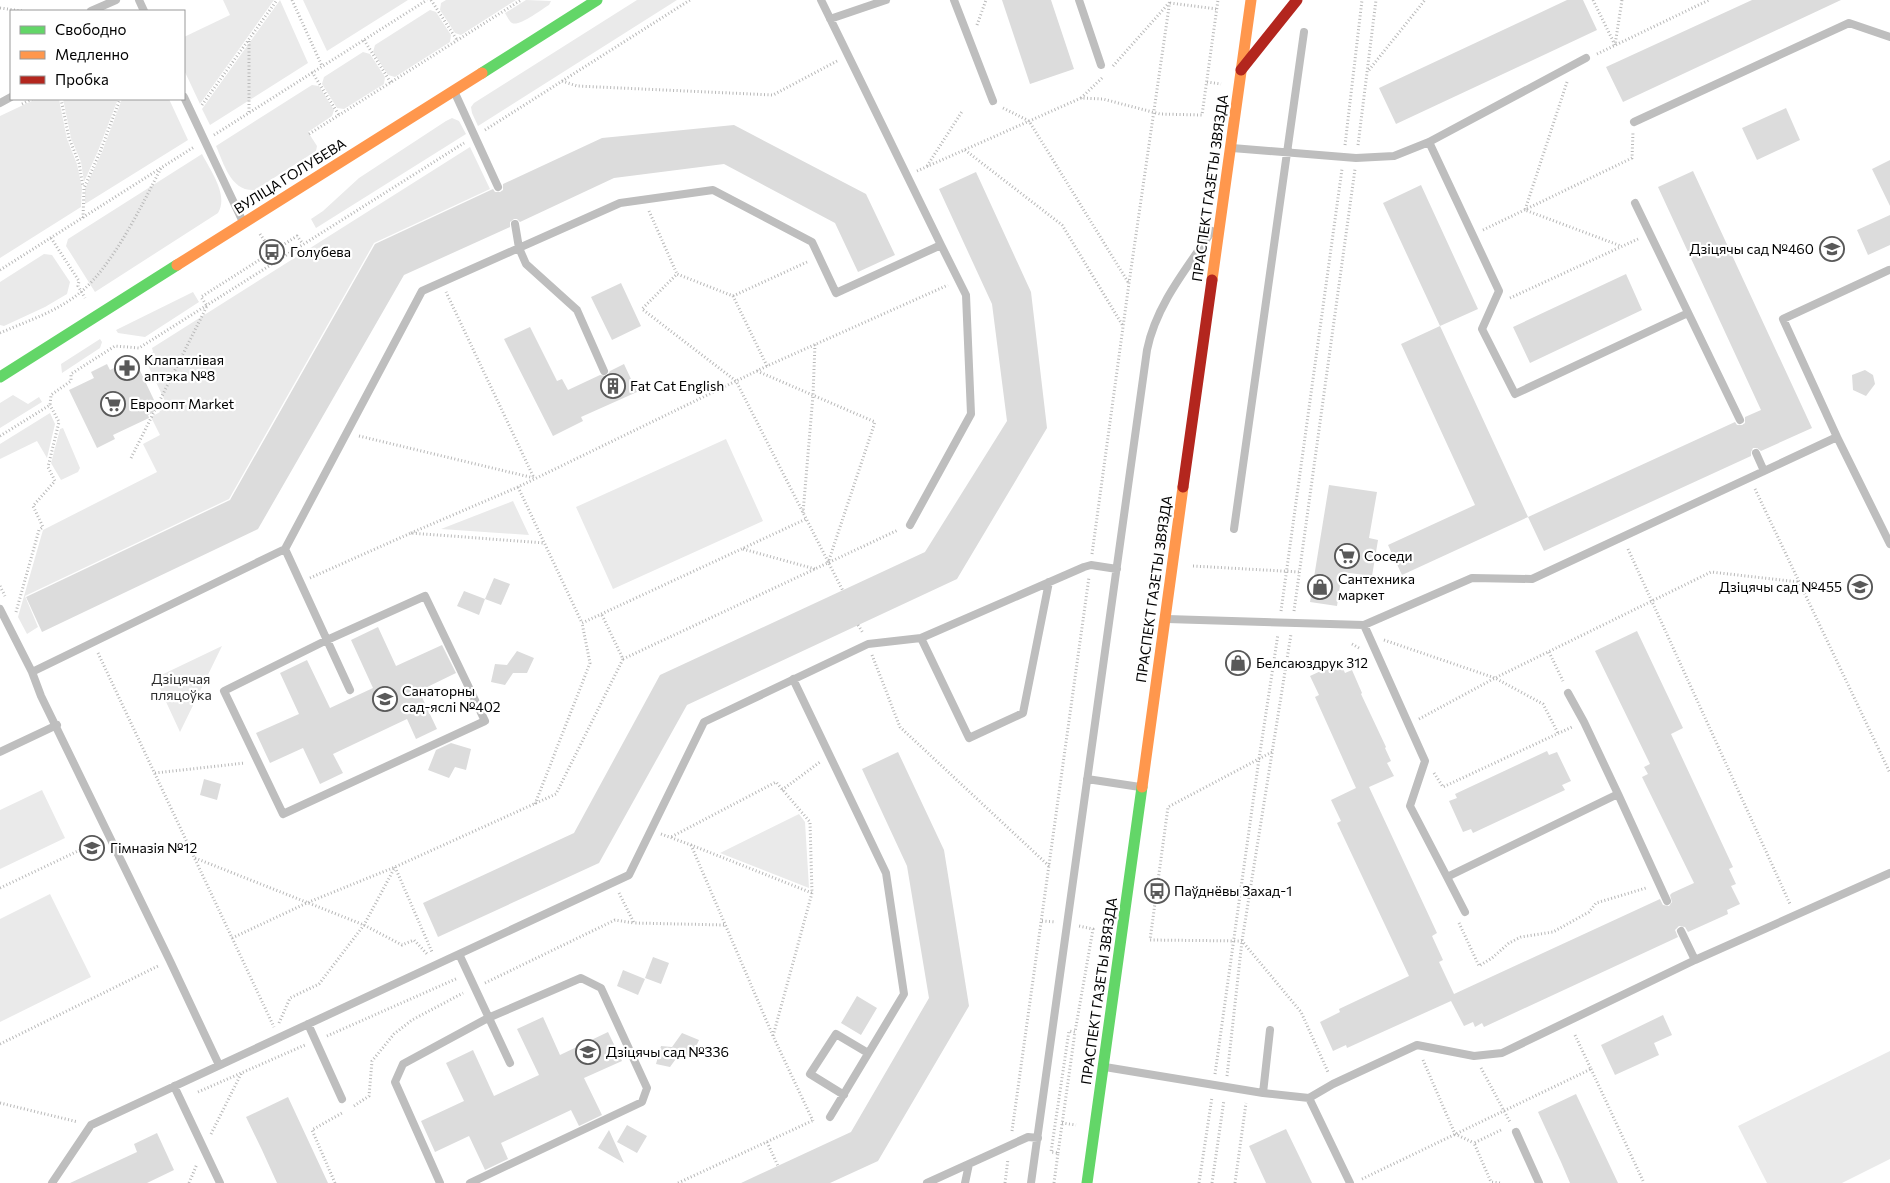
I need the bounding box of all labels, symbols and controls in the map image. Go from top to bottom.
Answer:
legend [10,10,185,100]
text: Свободно [55,20,126,38]
text: Медленно [55,45,129,63]
text: Пробка [55,70,109,88]
street label: ПРАСПЕКТ ГАЗЕТЫ ЗВЯЗДА [1188,93,1231,283]
street label: ВУЛІЦА ГОЛУБЕВА [231,134,349,217]
school or university icon: Дзіцячы сад №460 [1819,236,1845,262]
bus stop icon: Голубева [259,239,285,265]
place label: Дзіцячы сад №460 [1689,240,1814,257]
place label: Голубева [290,243,351,260]
place label: Клапатлівая аптэка №8 [144,351,224,384]
pharmacy icon: Клапатлівая аптэка №8 [114,355,140,381]
building icon: Fat Cat English [600,373,626,399]
place label: Fat Cat English [630,377,724,394]
supermarket icon: Евроопт Market [100,391,126,417]
place label: Евроопт Market [130,395,235,412]
street label: ПРАСПЕКТ ГАЗЕТЫ ЗВЯЗДА [1132,494,1175,684]
supermarket icon: Соседи [1334,543,1360,569]
place label: Соседи [1364,547,1413,564]
place label: Сантехника маркет [1338,570,1415,603]
shop icon: Сантехника маркет [1307,574,1333,600]
school or university icon: Дзіцячы сад №455 [1847,574,1873,600]
place label: Дзіцячы сад №455 [1719,578,1842,595]
shop icon: Белсаюздрук 312 [1225,650,1251,676]
place label: Белсаюздрук 312 [1256,654,1368,671]
park label: Дзіцячая пляцоўка [150,670,212,703]
place label: Санаторны сад-яслі №402 [402,682,501,715]
school or university icon: Санаторны сад-яслі №402 [372,686,398,712]
school or university icon: Гімназія №12 [79,835,105,861]
place label: Гімназія №12 [110,839,198,856]
bus stop icon: Паўднёвы Захад-1 [1144,878,1170,904]
place label: Паўднёвы Захад-1 [1174,882,1292,899]
street label: ПРАСПЕКТ ГАЗЕТЫ ЗВЯЗДА [1077,896,1120,1086]
school or university icon: Дзіцячы сад №336 [575,1039,601,1065]
place label: Дзіцячы сад №336 [606,1043,729,1060]

